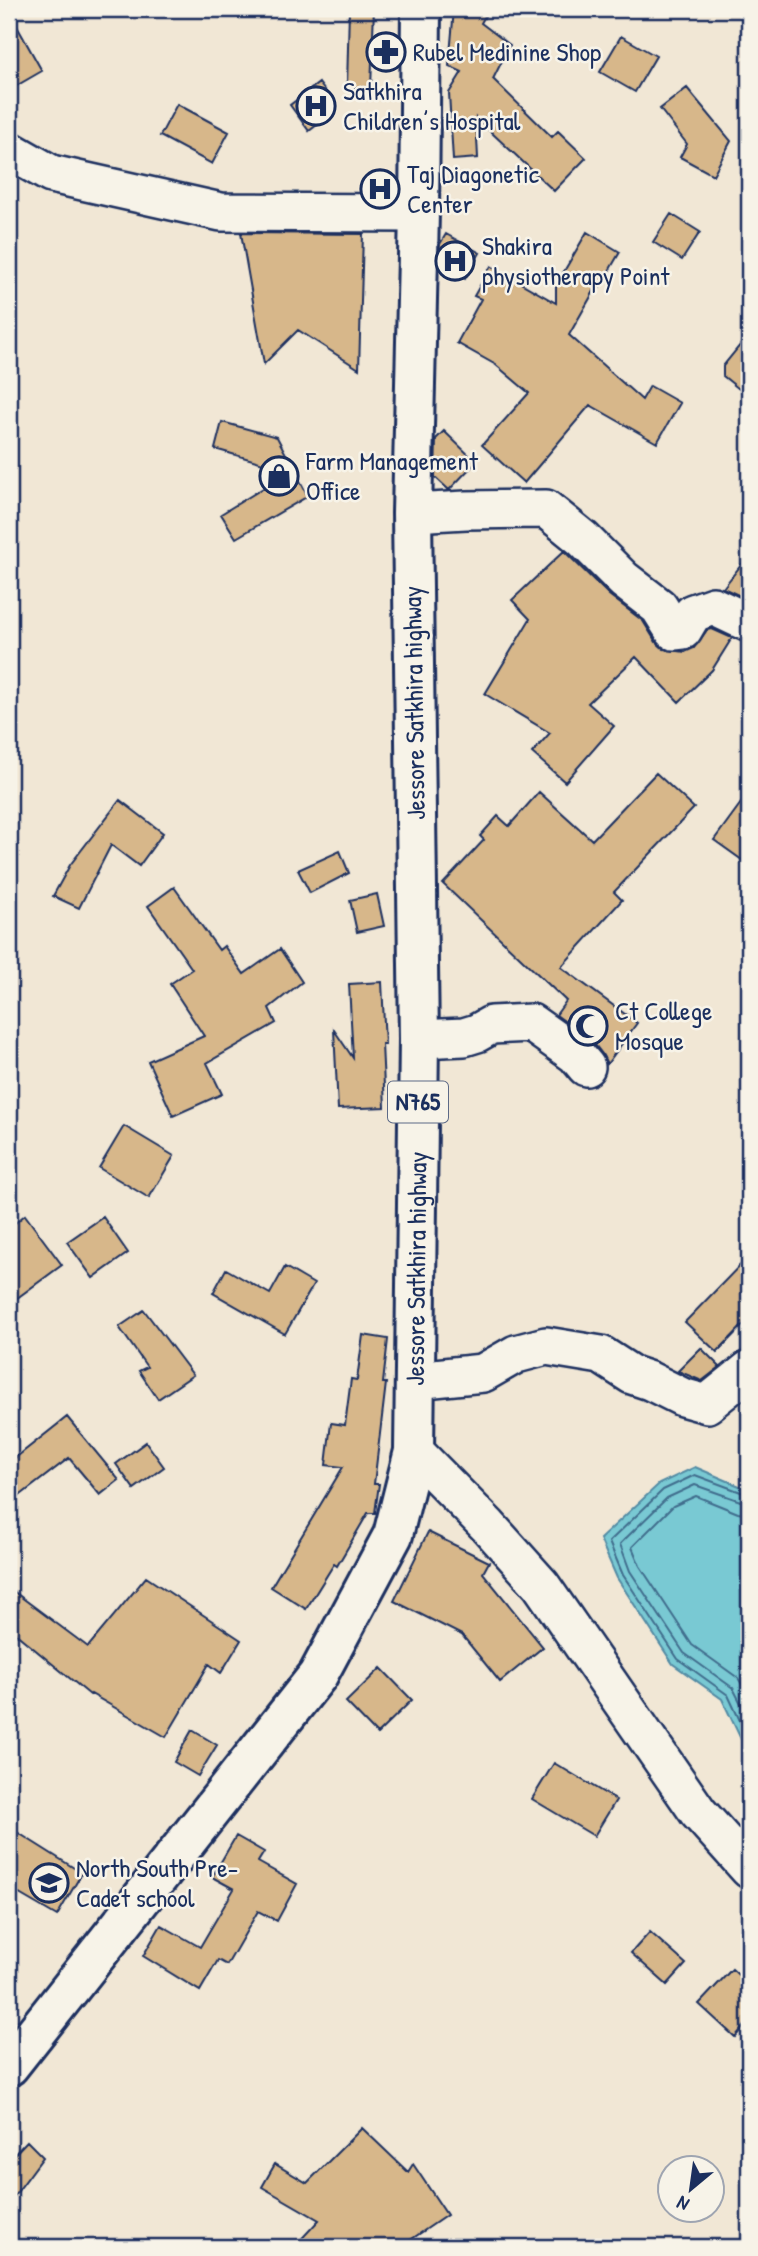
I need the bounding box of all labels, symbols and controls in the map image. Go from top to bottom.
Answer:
pharmacy icon: Rubel Medinine Shop [365,31,407,73]
place label: Rubel Medinine Shop [413,34,601,69]
place label: Satkhira Children’s Hospital [343,73,521,138]
hospital icon: Satkhira Children’s Hospital [295,85,337,127]
place label: Taj Diagonetic Center [407,156,539,221]
hospital icon: Taj Diagonetic Center [359,168,401,210]
place label: Shakira physiotherapy Point [482,228,670,293]
hospital icon: Shakira physiotherapy Point [434,240,476,282]
place label: Farm Management Office [305,443,479,508]
shop icon: Farm Management Office [258,455,300,497]
street label: Jessore Satkhira highway [394,586,433,820]
place label: Ct College Mosque [615,993,712,1058]
mosque icon: Ct College Mosque [567,1005,609,1047]
road number: N765 [388,1082,448,1122]
street label: Jessore Satkhira highway [397,1151,435,1386]
place label: North South Pre- Cadet school [76,1850,238,1915]
school or university icon: North South Pre- Cadet school [28,1862,70,1904]
north arrow [656,2154,726,2224]
text: N [672,2190,693,2218]

